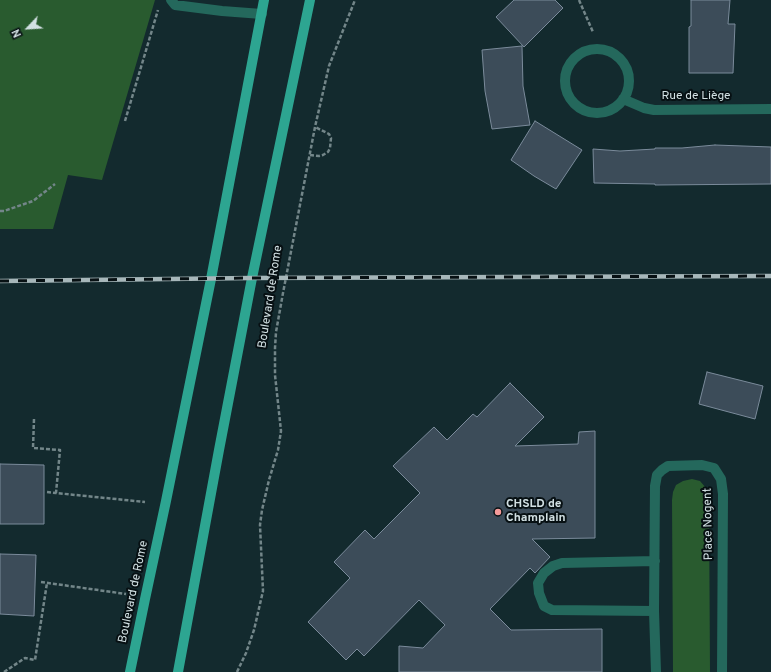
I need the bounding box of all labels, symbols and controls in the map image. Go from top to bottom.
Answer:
north arrow [8,8,48,48]
text: N [9,27,25,40]
street label: Rue de Liège [661,90,731,104]
street label: Boulevard de Rome [256,244,286,350]
street label: Place Nogent [701,488,717,560]
place label: CHSLD de Champlain [506,498,566,526]
marker: CHSLD de Champlain [493,507,503,517]
street label: Boulevard de Rome [116,540,152,644]

